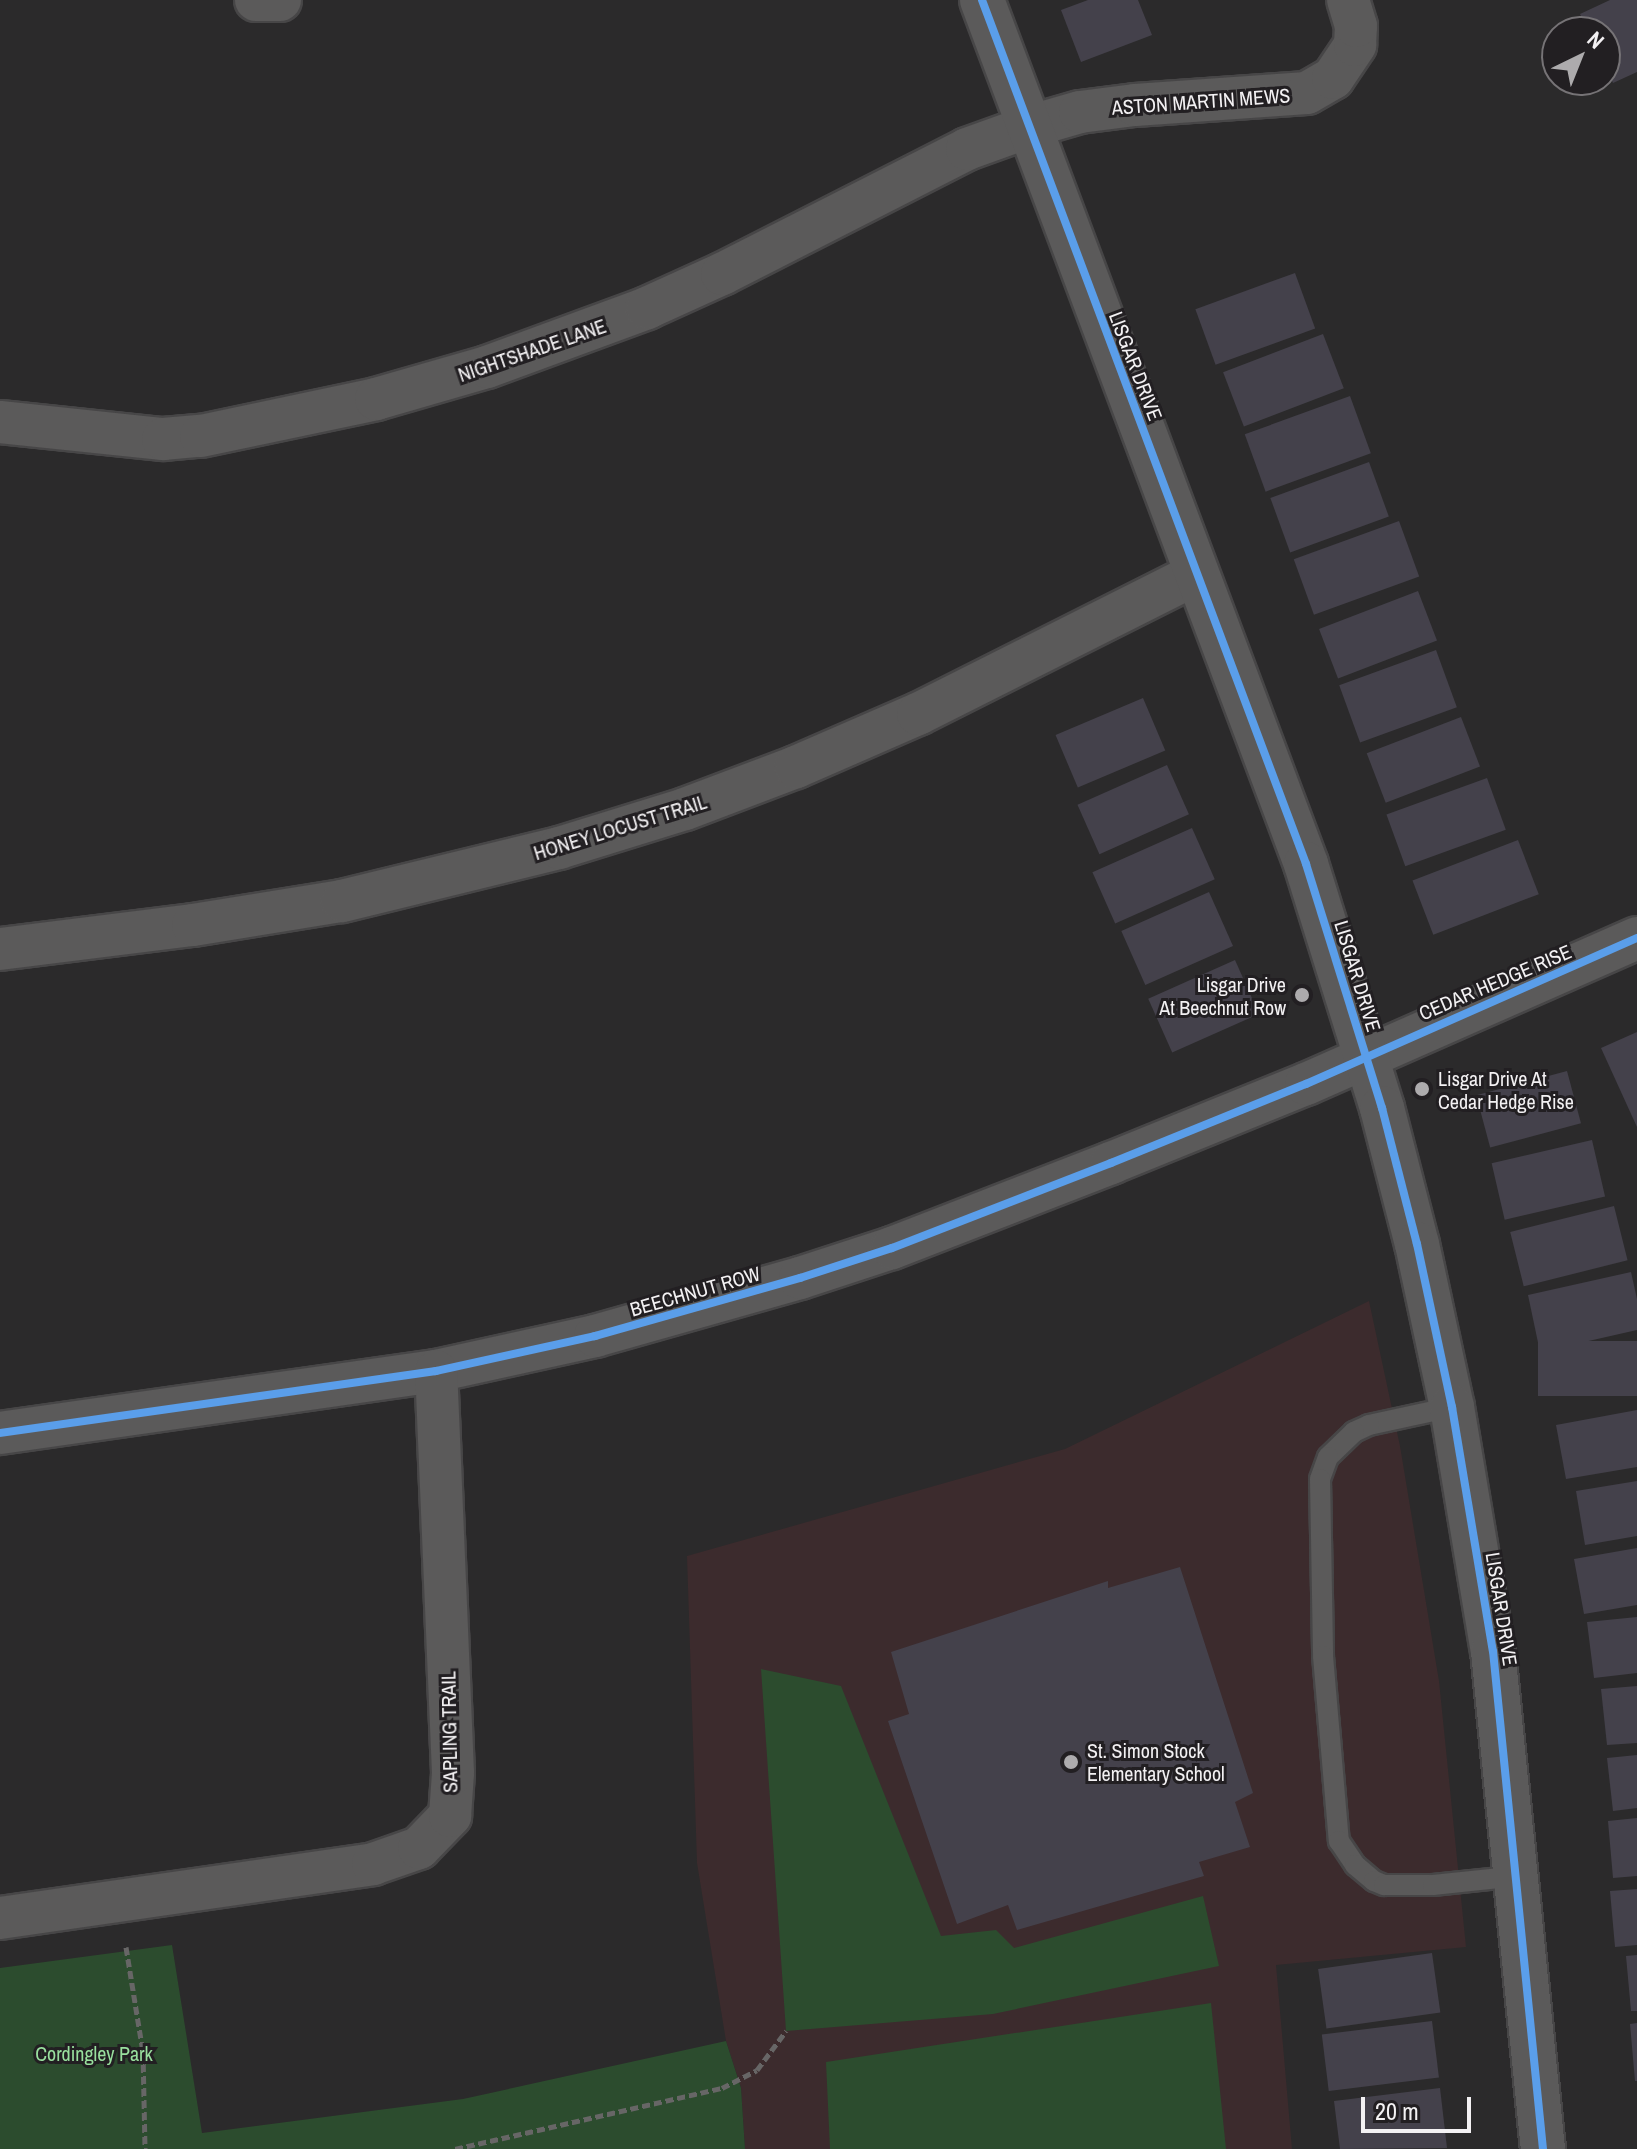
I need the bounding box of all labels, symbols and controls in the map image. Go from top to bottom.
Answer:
north arrow [1541,16,1621,96]
text: N [1581,24,1611,55]
street label: ASTON MARTIN MEWS [1111,83,1291,119]
street label: LISGAR DRIVE [1104,308,1168,424]
street label: NIGHTSHADE LANE [455,313,609,387]
street label: HONEY LOCUST TRAIL [530,789,710,865]
street label: LISGAR DRIVE [1330,918,1386,1034]
street label: CEDAR HEDGE RISE [1415,939,1575,1025]
place label: Lisgar Drive At Beechnut Row [1159,972,1286,1019]
marker: Lisgar Drive At Beechnut Row [1293,986,1311,1004]
place label: Lisgar Drive At Cedar Hedge Rise [1438,1066,1574,1113]
marker: Lisgar Drive At Cedar Hedge Rise [1413,1080,1431,1098]
street label: BEECHNUT ROW [627,1261,763,1321]
street label: LISGAR DRIVE [1481,1550,1523,1668]
street label: SAPLING TRAIL [436,1671,462,1793]
place label: St. Simon Stock Elementary School [1087,1738,1225,1785]
marker: St. Simon Stock Elementary School [1062,1753,1080,1771]
park label: Cordingley Park [35,2041,153,2065]
scale bar [1365,2081,1475,2131]
text: 20 m [1375,2095,1419,2127]

